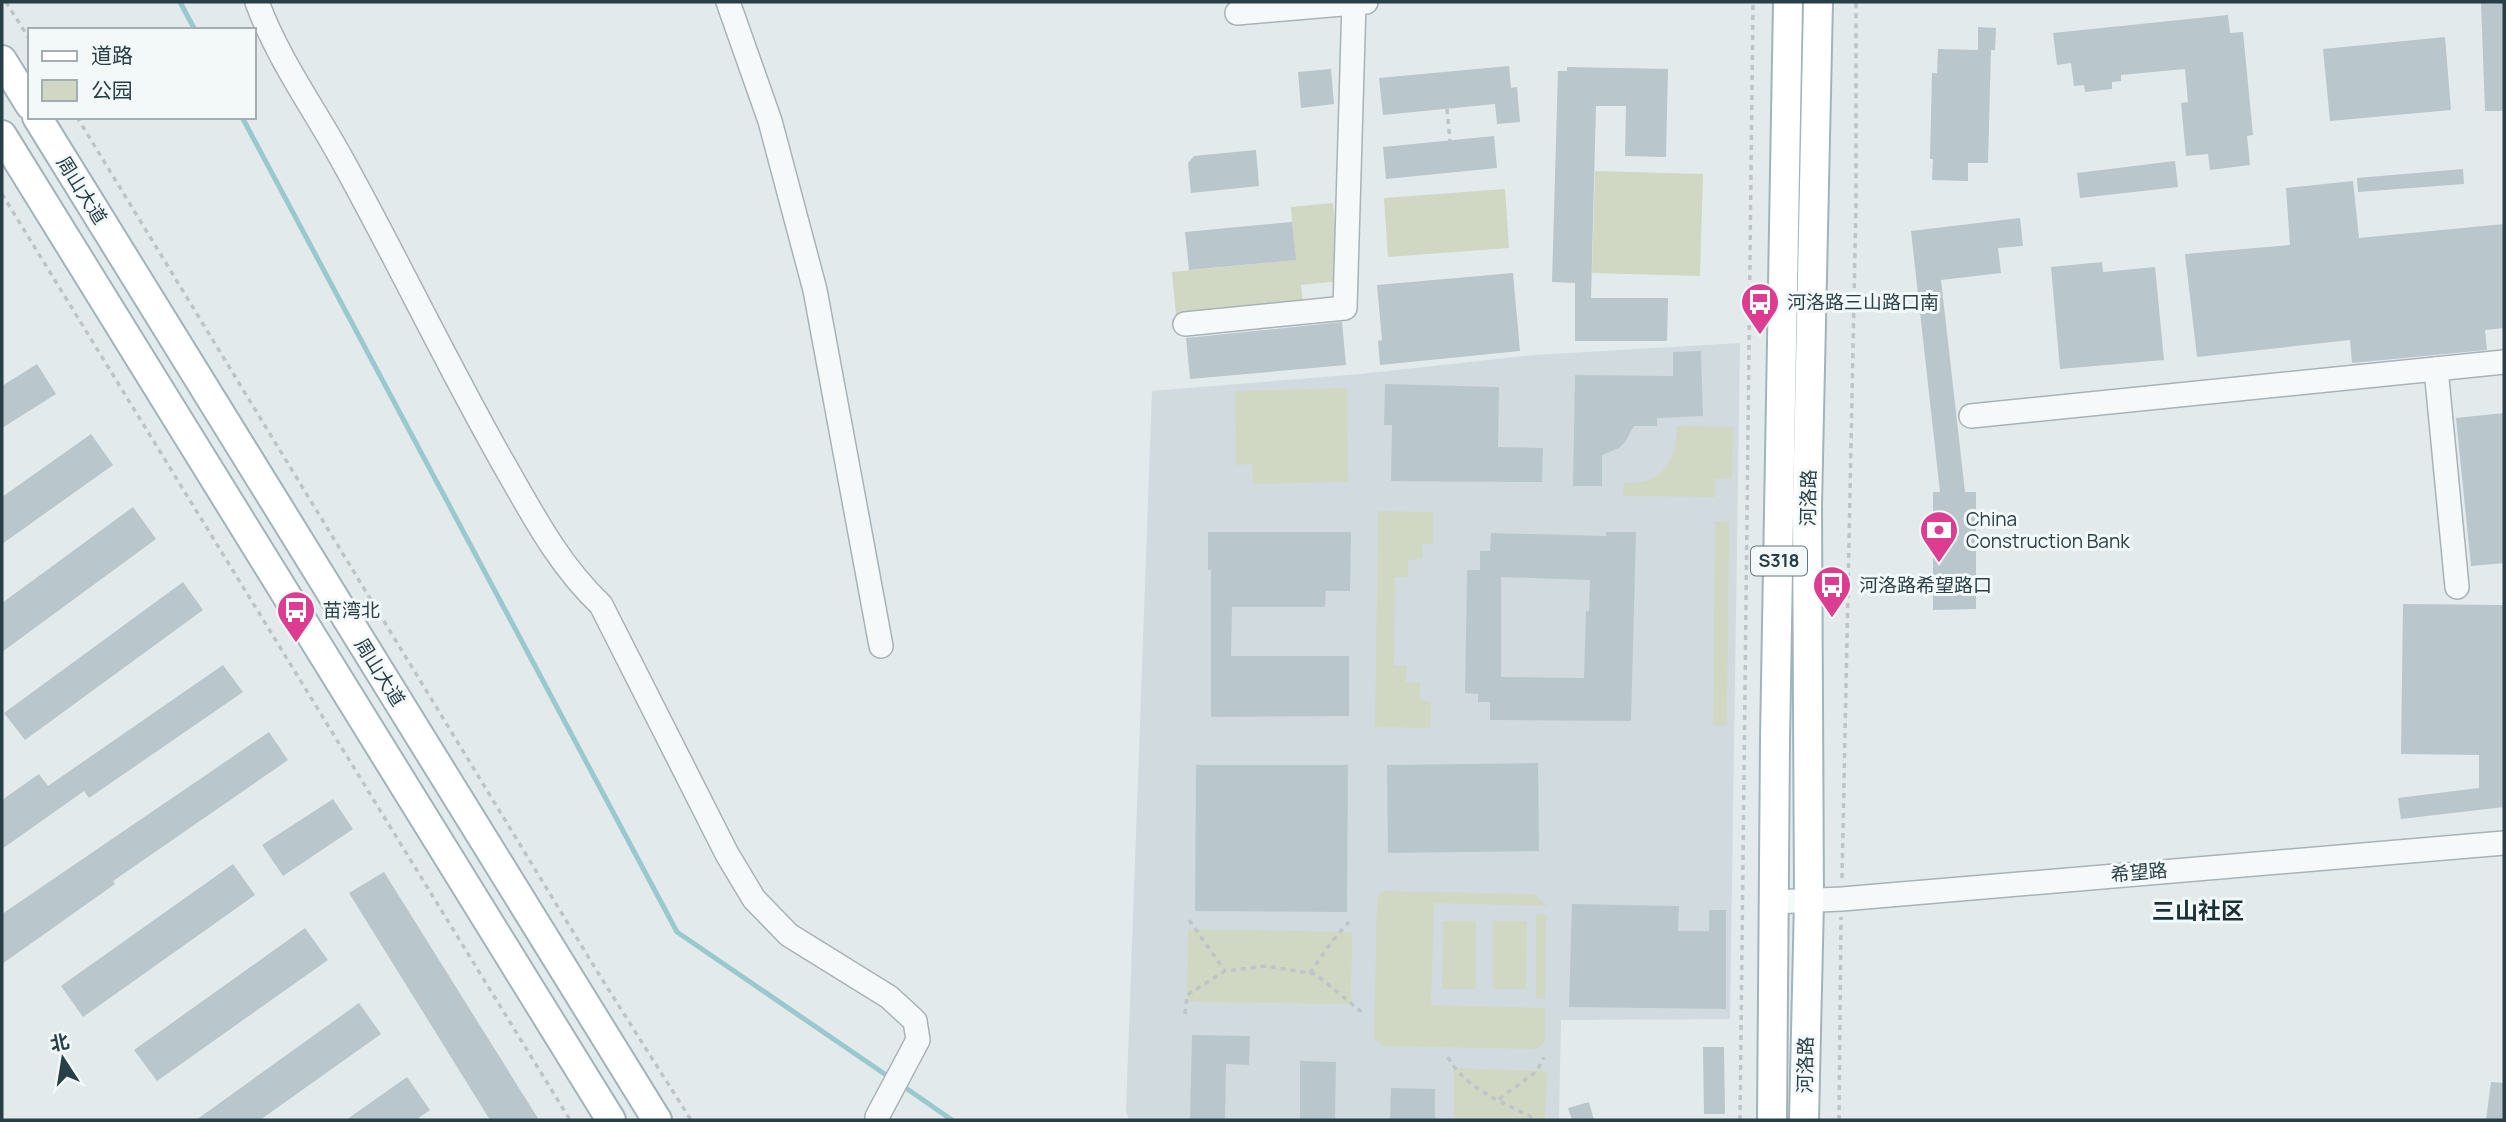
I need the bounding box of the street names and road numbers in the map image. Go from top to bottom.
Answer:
street label: 周山大道 [51,151,113,229]
street label: 河洛路 [1795,469,1821,527]
road number: S318 [1751,546,1807,576]
street label: 周山大道 [349,633,411,711]
street label: 希望路 [2109,857,2169,887]
street label: 河洛路 [1792,1036,1818,1094]

